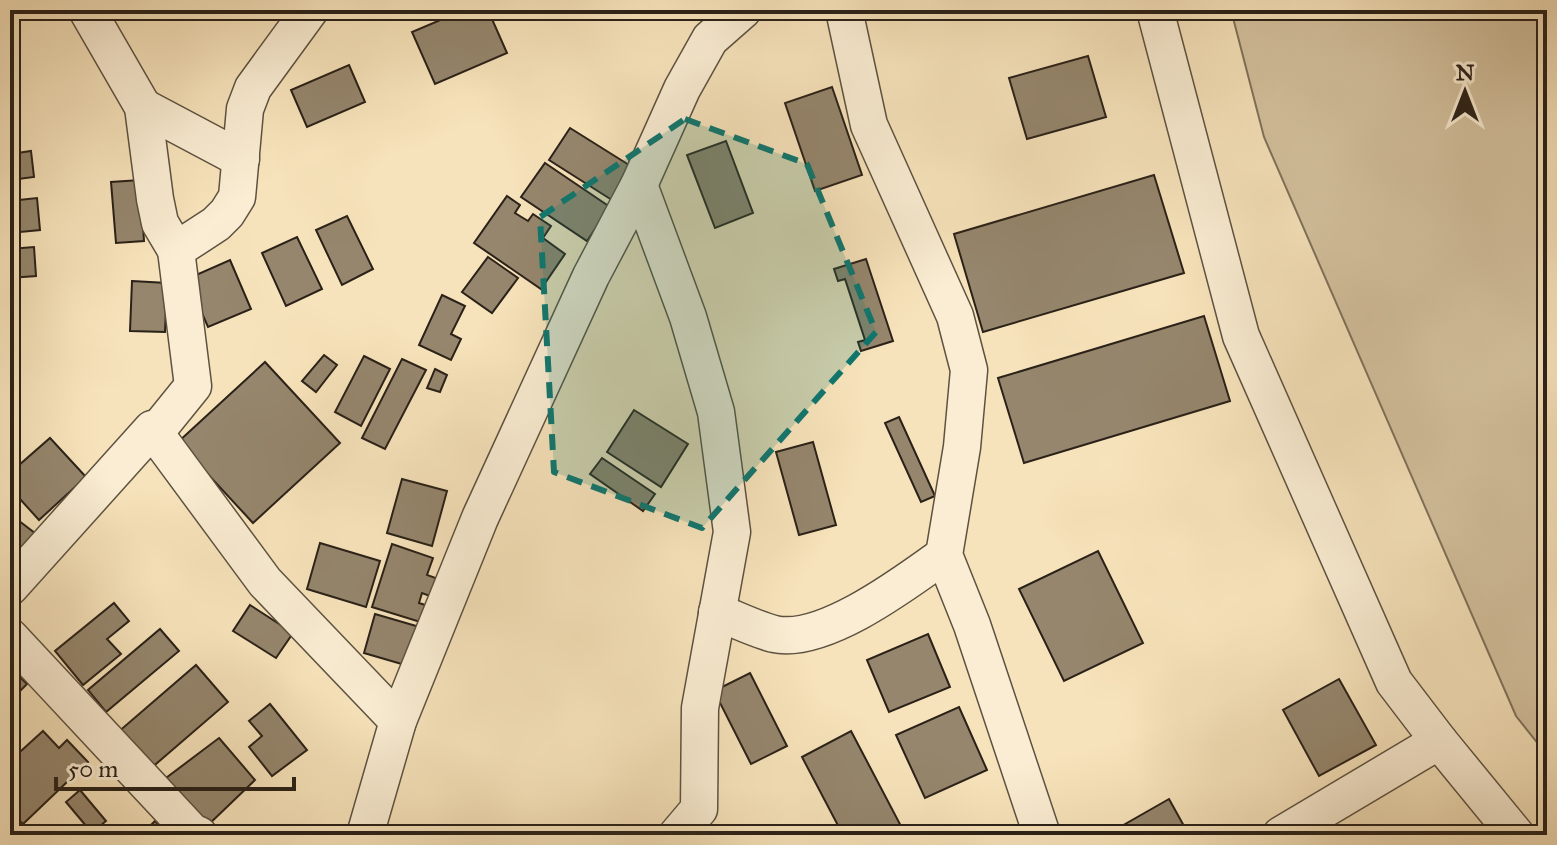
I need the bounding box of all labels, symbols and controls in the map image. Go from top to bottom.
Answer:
north arrow [1425,52,1505,132]
text: N [1456,59,1475,86]
scale bar [56,741,294,791]
text: 50 m [68,754,118,784]

